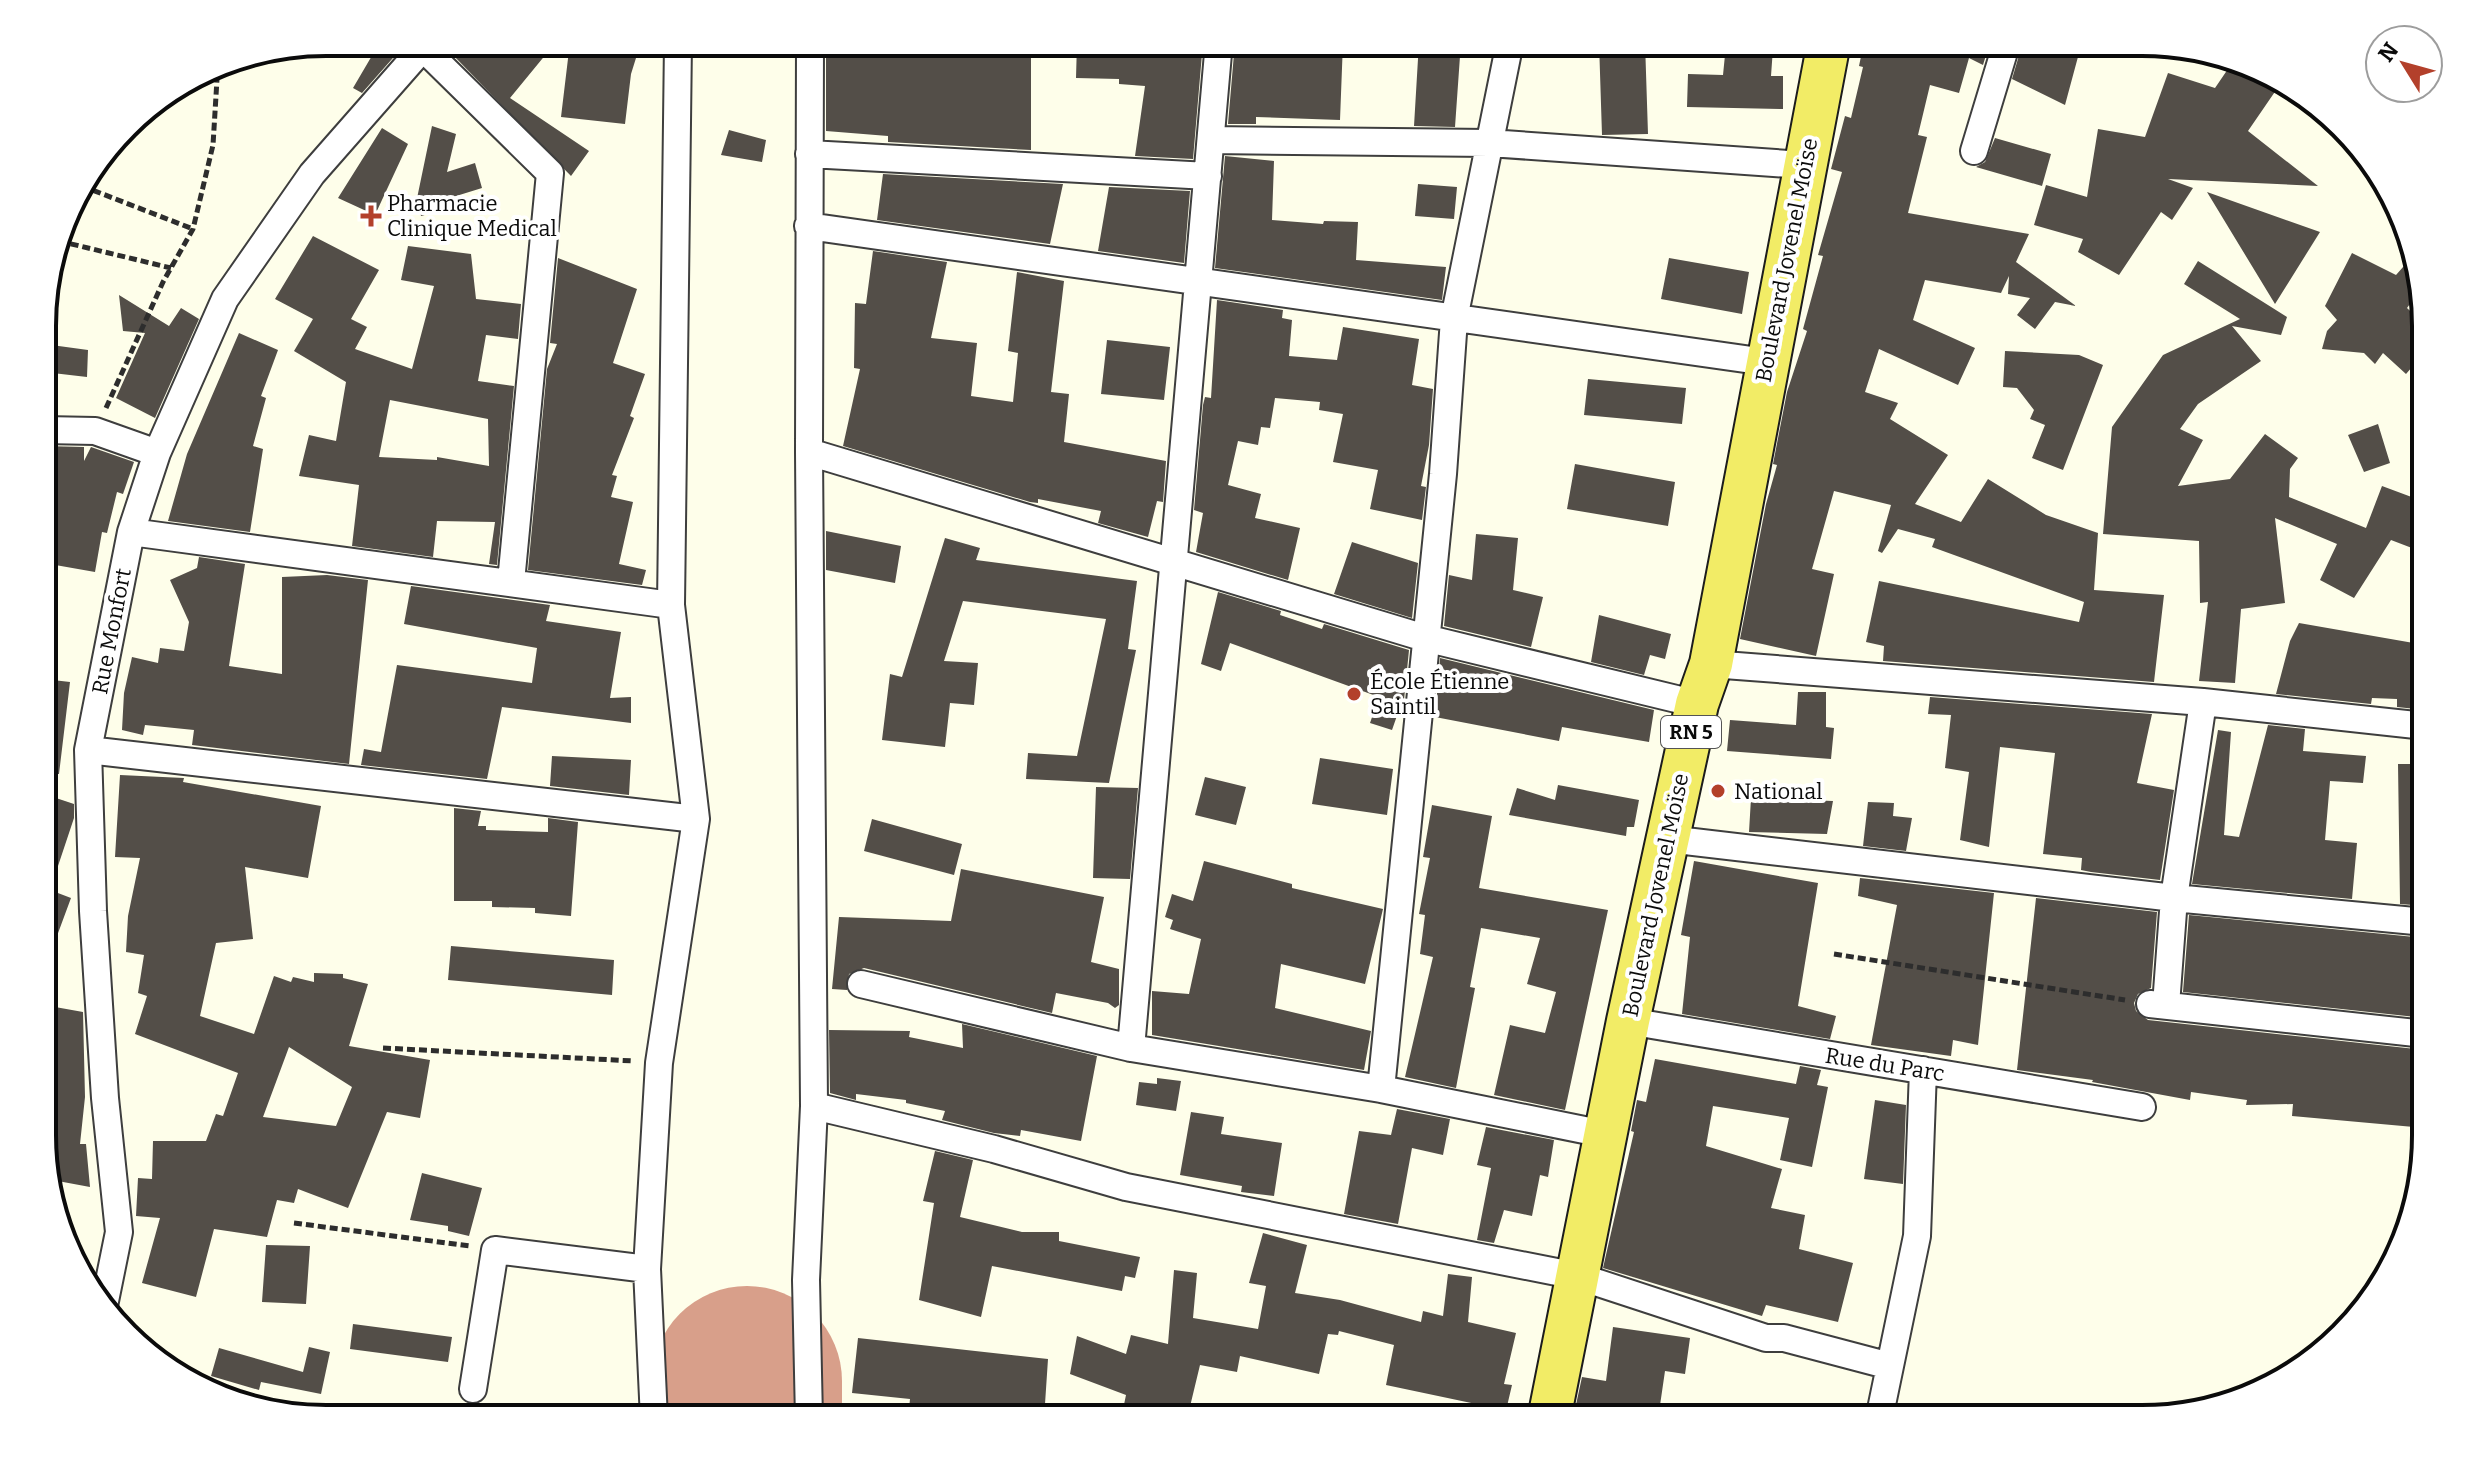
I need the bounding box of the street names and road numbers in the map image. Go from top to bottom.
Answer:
street label: Boulevard Jovenel Moïse [1750,136,1823,384]
street label: Rue Monfort [86,566,137,696]
road number: RN 5 [1661,716,1721,748]
street label: Boulevard Jovenel Moïse [1616,771,1694,1019]
street label: Rue du Parc [1823,1042,1946,1087]

